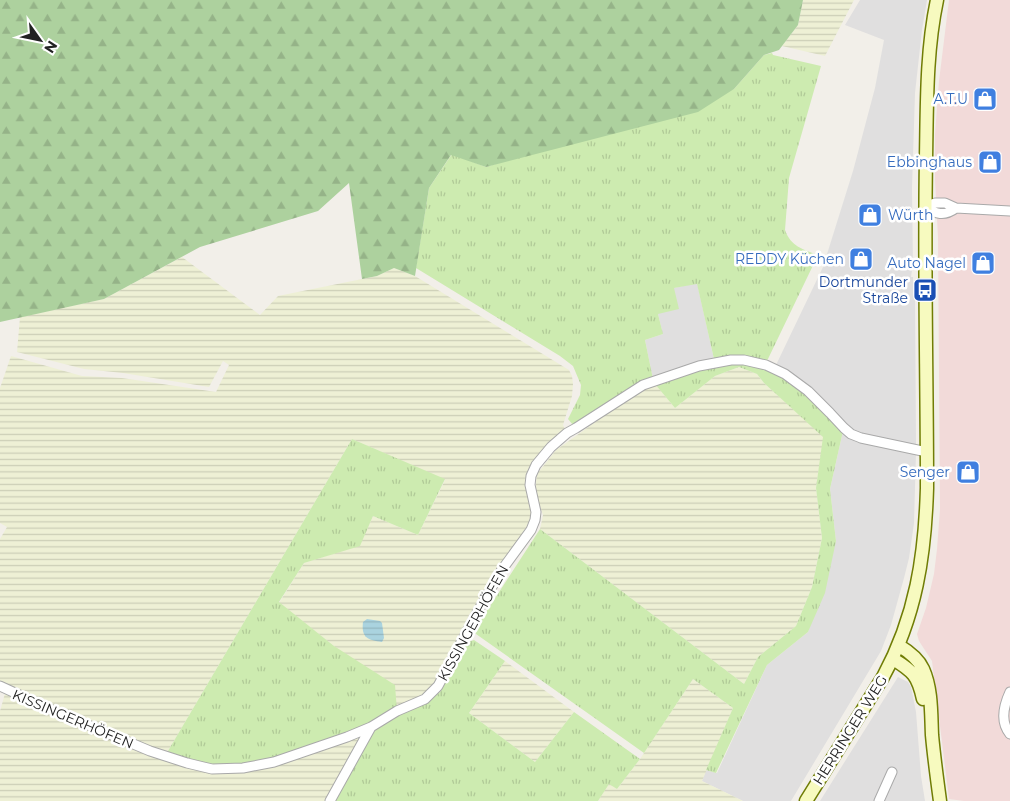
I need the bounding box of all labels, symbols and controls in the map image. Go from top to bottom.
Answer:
north arrow [15,15,65,65]
text: N [40,37,62,57]
shop icon: A.T.U [972,86,998,112]
place label: A.T.U [933,90,968,108]
shop icon: Ebbinghaus [977,149,1003,175]
place label: Ebbinghaus [887,153,972,171]
shop icon: Würth [857,202,883,228]
place label: Würth [888,206,934,224]
shop icon: REDDY Küchen [848,246,874,272]
place label: REDDY Küchen [735,250,844,268]
shop icon: Auto Nagel [970,250,996,276]
place label: Auto Nagel [887,254,966,272]
place label: Dortmunder Straße [819,273,908,307]
bus stop icon: Dortmunder Straße [912,277,938,303]
shop icon: Senger [955,459,981,485]
place label: Senger [900,463,950,481]
street label: KISSINGERHÖFEN [434,562,512,684]
street label: HERRINGER WEG [809,672,891,788]
street label: KISSINGERHÖFEN [10,685,136,753]

